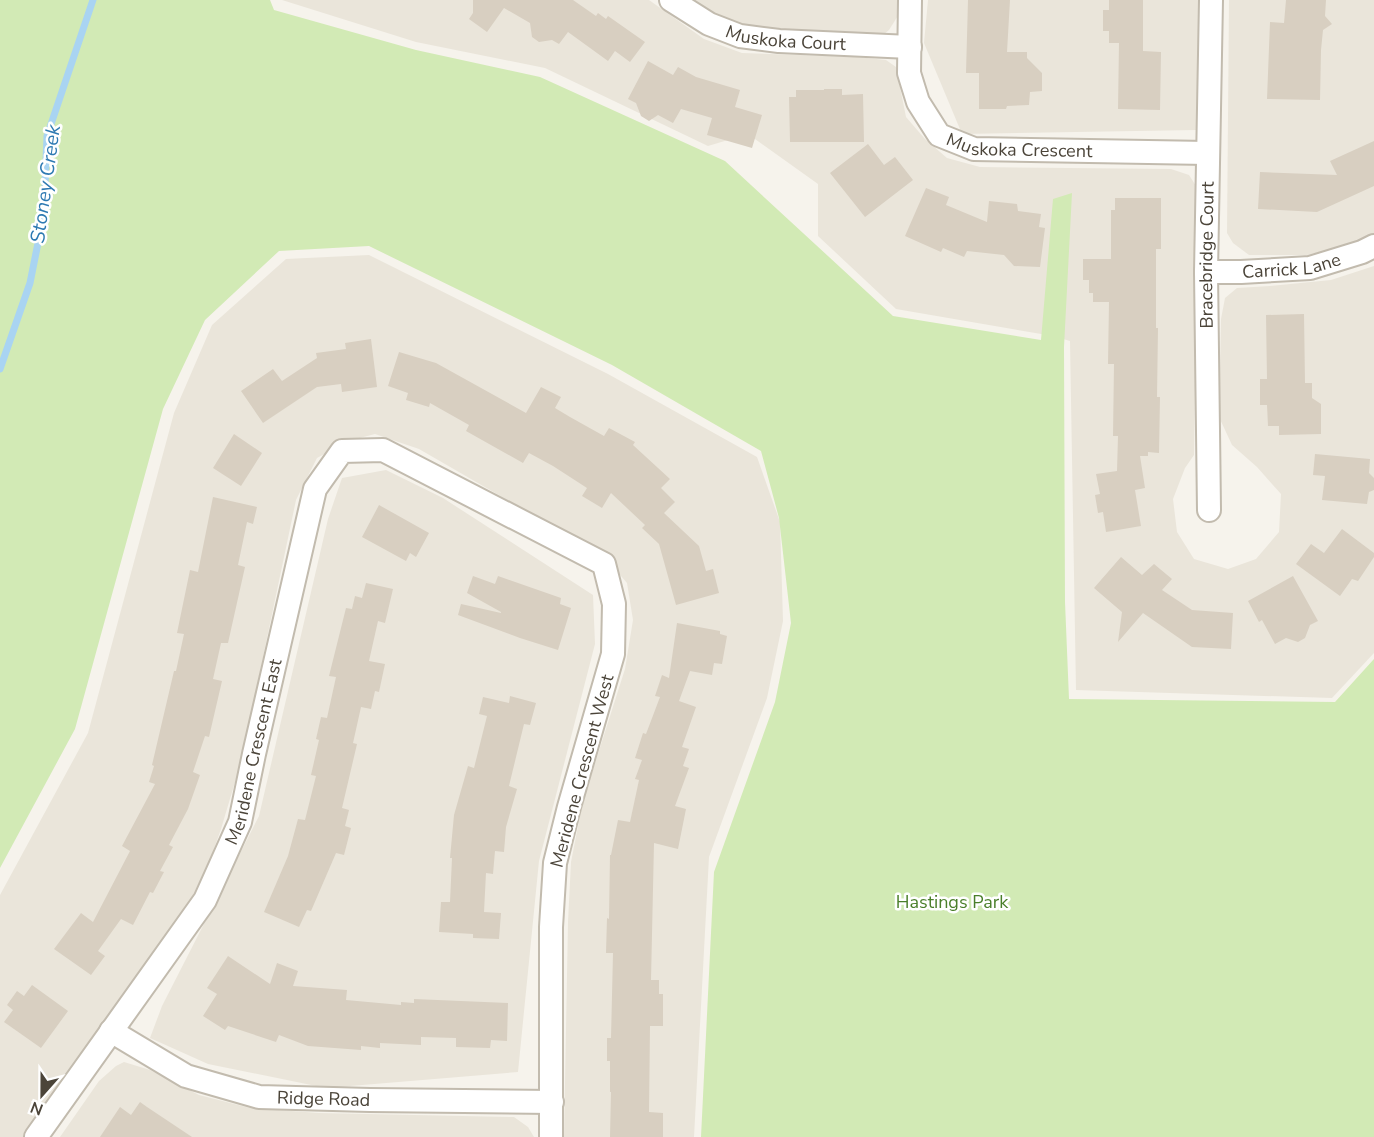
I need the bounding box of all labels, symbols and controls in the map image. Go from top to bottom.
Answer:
street label: Muskoka Court [722,20,847,56]
water label: Stoney Creek [24,122,67,245]
street label: Muskoka Crescent [943,127,1093,163]
street label: Bracebridge Court [1194,181,1220,329]
street label: Carrick Lane [1242,247,1344,284]
street label: Meridene Crescent East [219,656,288,849]
street label: Meridene Crescent West [545,671,620,870]
park label: Hastings Park [896,890,1009,914]
north arrow [12,1065,72,1125]
street label: Ridge Road [277,1085,371,1112]
text: N [27,1096,47,1120]

